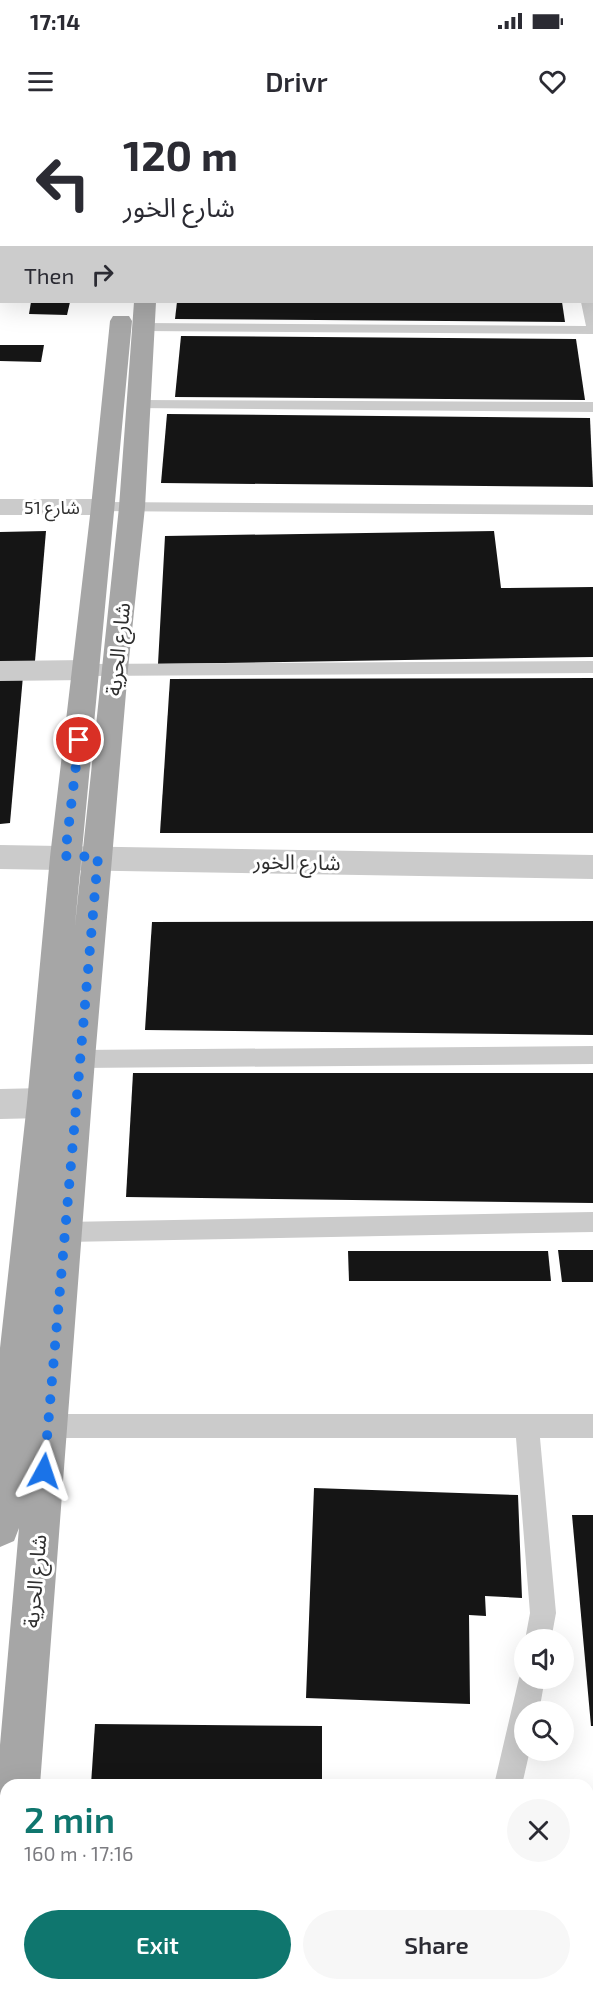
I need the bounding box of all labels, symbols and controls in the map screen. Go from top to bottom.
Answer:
text: 17:14 [30,8,80,34]
icon: menu [24,65,57,98]
text: Drivr [265,65,328,97]
icon: heart [536,65,569,98]
text: 120 m [123,129,238,179]
icon: left [24,144,102,222]
text: شارع الخور [123,190,235,222]
icon: right [86,258,119,291]
text: Then [24,262,74,288]
street label: شارع 51 [24,496,80,522]
street label: شارع الحرية [100,601,138,697]
pin [53,714,104,765]
icon: arrive [62,723,95,756]
street label: شارع الخور [252,848,341,878]
position arrow [12,1439,76,1503]
street label: شارع الحرية [17,1533,55,1629]
map controls [514,1629,574,1761]
button: sound [514,1629,574,1689]
button: search [514,1701,574,1761]
text: 2 min [24,1797,115,1840]
button: close [507,1799,570,1862]
text: 160 m · 17:16 [24,1841,133,1865]
button: Exit [24,1910,291,1979]
button: Share [303,1910,570,1979]

